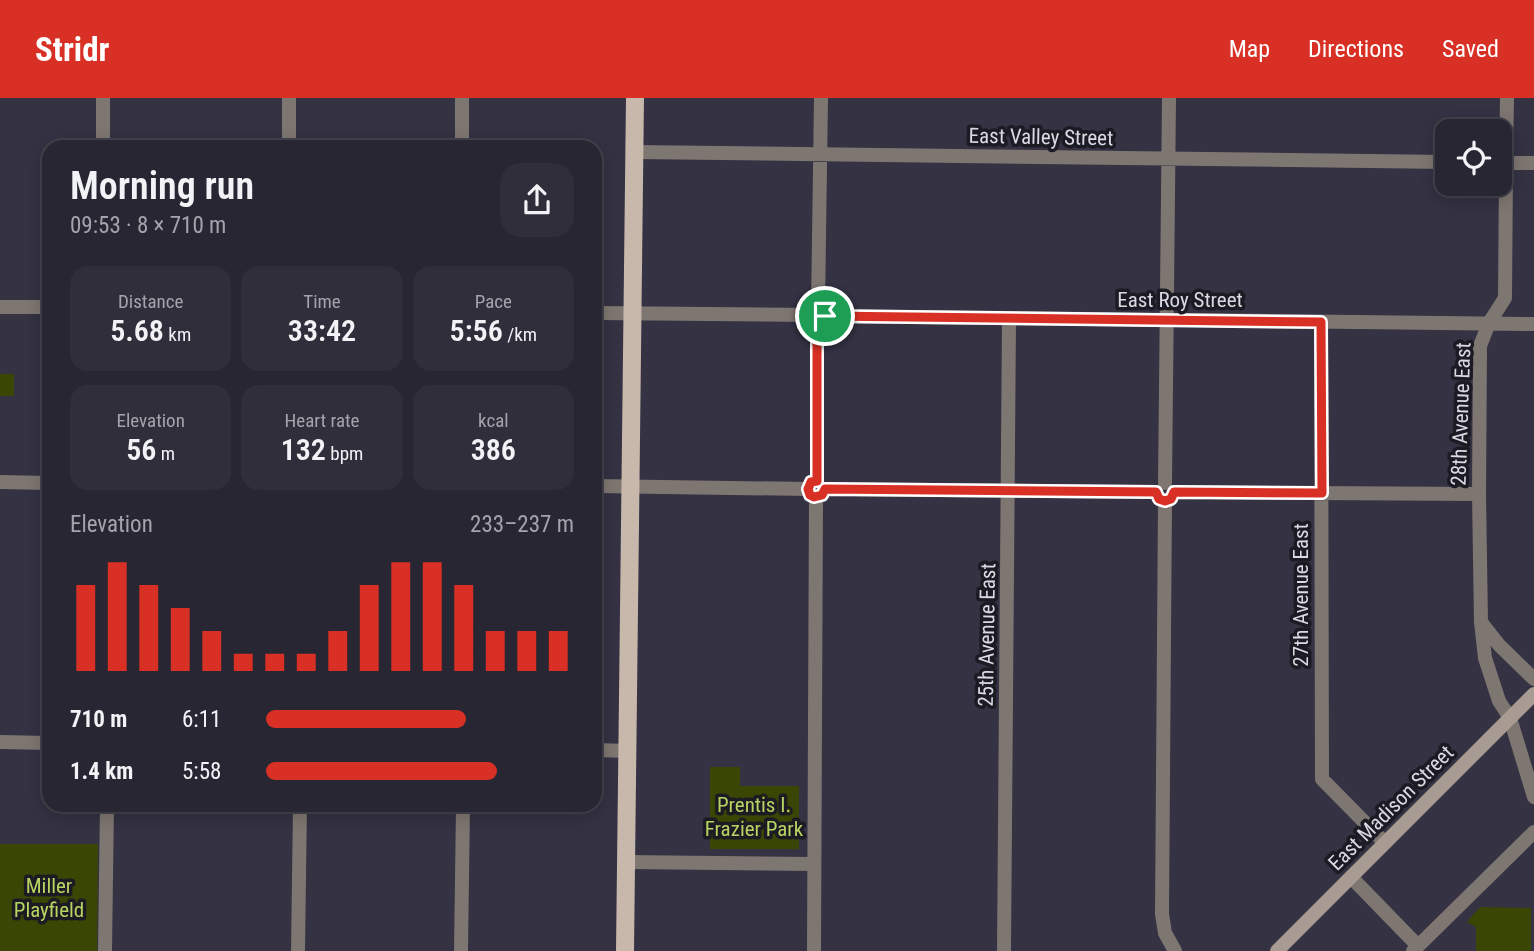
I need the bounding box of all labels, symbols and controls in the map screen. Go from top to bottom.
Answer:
text: Stridr [35,30,109,69]
text: Map [1229,35,1270,63]
text: Directions [1308,35,1404,63]
text: Saved [1442,35,1499,63]
map controls [1435,119,1512,196]
button: locate [1435,119,1512,196]
street label: East Valley Street [969,124,1113,150]
button: share [500,163,574,237]
text: Morning run [70,164,254,208]
text: 09:53 · 8 × 710 m [70,212,226,239]
pin [795,286,855,346]
street label: East Roy Street [1117,288,1243,312]
text: Distance [118,290,183,313]
text: Time [303,290,341,313]
text: Pace [475,290,512,313]
icon: arrive [806,297,844,335]
text: 5.68 [110,313,164,348]
text: 33:42 [288,313,356,348]
text: 5:56 [450,313,503,348]
text: km [164,323,191,346]
text: /km [503,323,537,346]
street label: 28th Avenue East [1447,342,1475,486]
text: Elevation [116,409,185,432]
text: Heart rate [284,409,360,432]
text: kcal [478,409,509,432]
text: 56 [126,432,156,467]
text: 132 [281,432,326,467]
text: 386 [471,432,516,467]
text: m [156,442,175,465]
text: bpm [326,442,363,465]
text: Elevation [70,511,153,538]
text: 233–237 m [470,511,574,538]
street label: 27th Avenue East [1289,523,1313,667]
street label: 25th Avenue East [974,563,1000,707]
text: 710 m [70,706,127,733]
text: 6:11 [182,706,221,733]
street label: East Madison Street [1324,741,1458,875]
text: 1.4 km [70,758,133,785]
text: 5:58 [182,758,221,785]
park label: Prentis I. Frazier Park [705,793,804,841]
park label: Miller Playfield [14,874,84,922]

